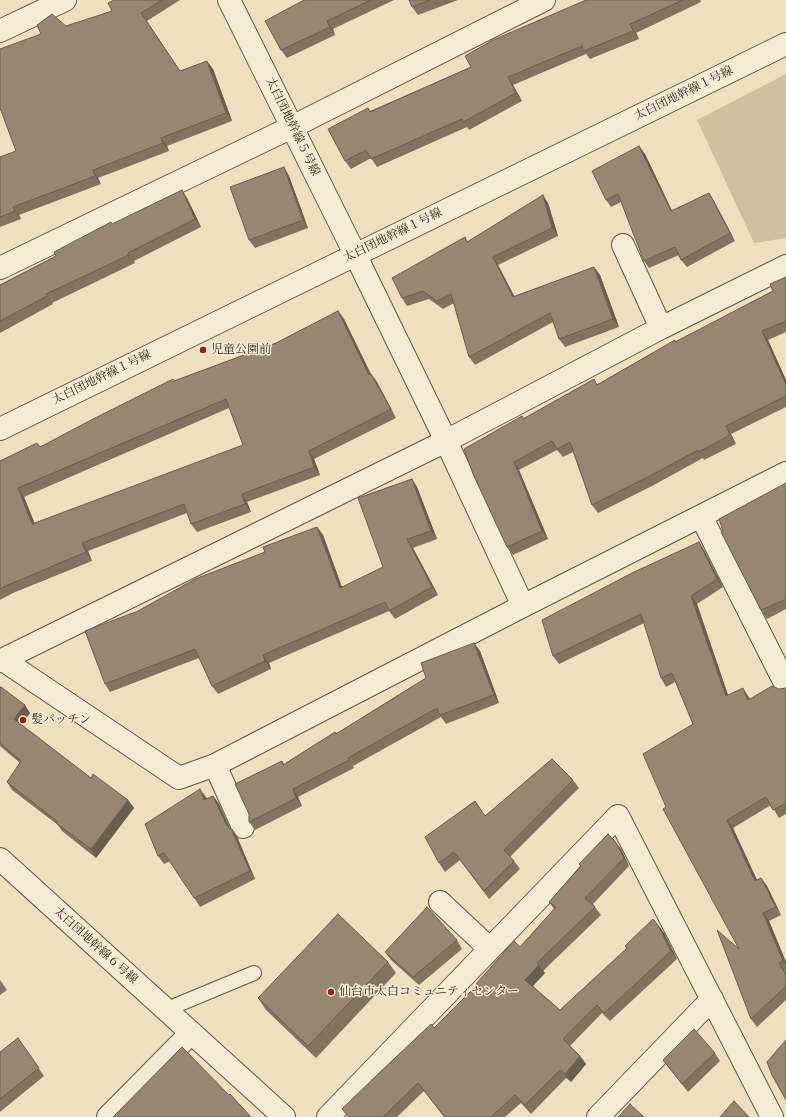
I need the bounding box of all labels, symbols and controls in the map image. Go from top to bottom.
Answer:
street label: 太白団地幹線１号線 [632,64,736,124]
street label: 太白団地幹線５号線 [262,75,322,179]
street label: 太白団地幹線１号線 [341,206,445,266]
place label: 児童公園前 [211,343,271,357]
marker: 児童公園前 [198,345,208,355]
street label: 太白団地幹線１号線 [50,348,154,408]
place label: 髪パッチン [31,713,91,727]
marker: 髪パッチン [18,715,28,725]
street label: 太白団地幹線６号線 [50,905,140,987]
place label: 仙台市太白コミュニティセンター [339,985,519,999]
marker: 仙台市太白コミュニティセンター [326,987,336,997]

